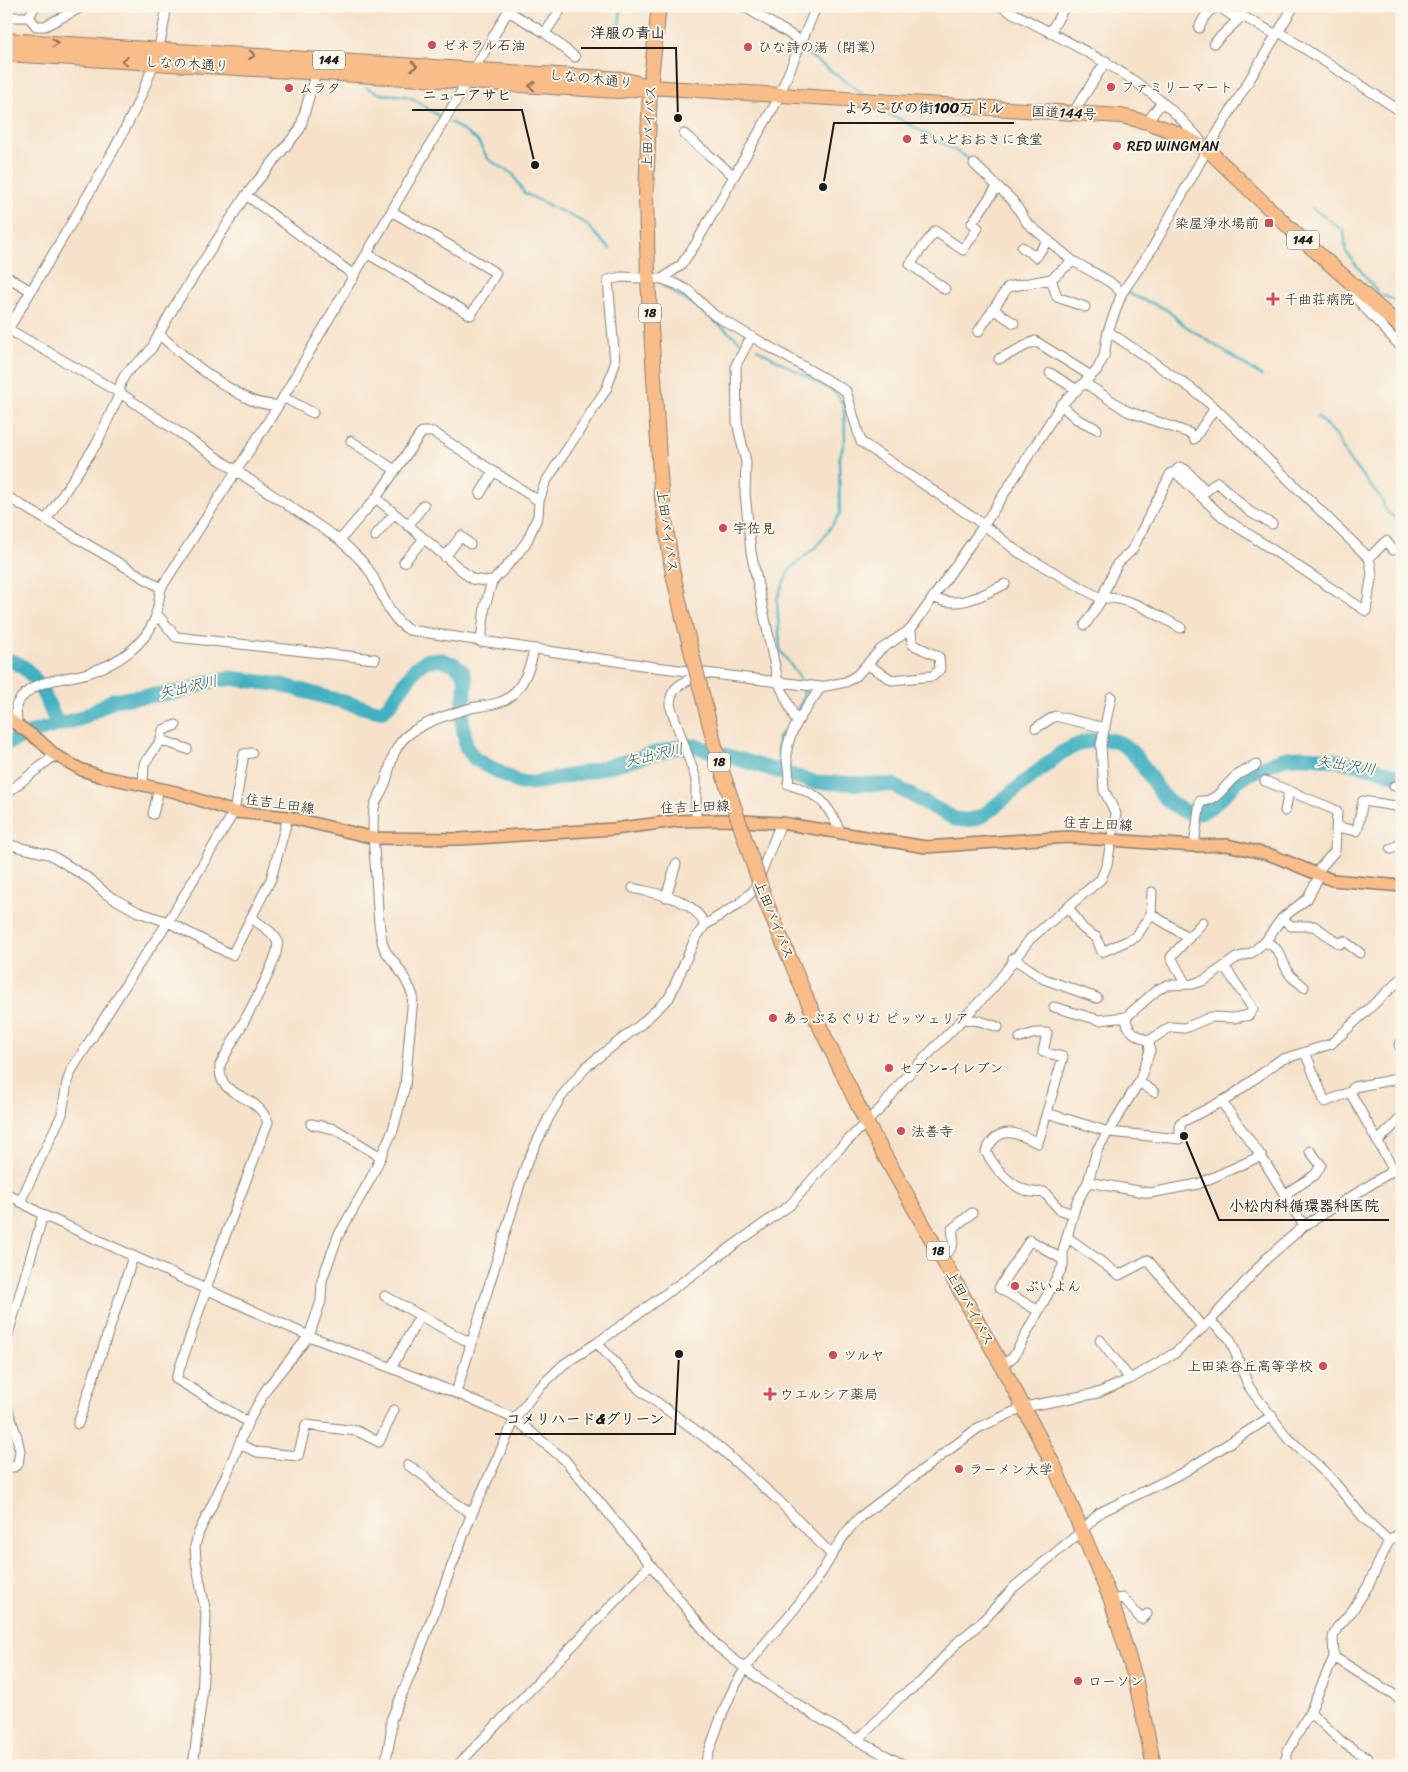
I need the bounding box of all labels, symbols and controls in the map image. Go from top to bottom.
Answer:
callout: 洋服の青山 [581,18,676,48]
text: 洋服の青山 [590,20,666,46]
place label: ゼネラル石油 [442,33,525,58]
place label: ひな詩の湯（閉業） [758,35,884,60]
one-way arrow [51,38,59,49]
marker: ゼネラル石油 [426,39,438,51]
marker: ひな詩の湯（閉業） [742,41,754,53]
street label: しなの木通り [144,49,230,79]
one-way arrow [248,50,256,61]
road number: 144 [313,50,345,70]
one-way arrow [121,55,129,66]
one-way arrow [410,60,418,71]
street label: しなの木通り [548,62,634,96]
place label: ファミリーマート [1121,75,1233,100]
place label: ムラタ [299,76,341,101]
callout: ニューアサヒ [412,80,522,110]
one-way arrow [528,80,536,91]
marker: ファミリーマート [1105,81,1117,93]
marker: ムラタ [283,82,295,94]
text: ニューアサヒ [422,82,512,108]
street label: 上田バイパス [634,85,664,169]
callout: よろこびの街100万ドル [834,93,1014,123]
text: よろこびの街100万ドル [844,95,1004,121]
street label: 国道144号 [1031,99,1097,127]
place label: まいどおおきに食堂 [917,127,1043,152]
marker: まいどおおきに食堂 [901,133,913,145]
place label: RED WINGMAN [1127,134,1220,159]
marker: RED WINGMAN [1111,140,1123,152]
place label: 染屋浄水場前 [1175,211,1259,236]
marker: 染屋浄水場前 [1263,217,1275,229]
road number: 144 [1287,230,1319,250]
place label: 千曲荘病院 [1284,287,1354,312]
marker: 千曲荘病院 [1266,292,1280,306]
road number: 18 [639,304,661,322]
street label: 上田バイパス [649,488,685,574]
place label: 宇佐見 [733,516,775,541]
marker: 宇佐見 [717,522,729,534]
water label: 矢出沢川 [156,668,220,706]
water label: 矢出沢川 [622,736,686,774]
water label: 矢出沢川 [1314,747,1378,783]
road number: 18 [708,752,730,772]
street label: 住吉上田線 [244,787,316,821]
street label: 住吉上田線 [660,793,730,821]
street label: 住吉上田線 [1062,810,1134,838]
street label: 上田バイパス [747,876,801,964]
place label: あっぷるぐりむ ピッツェリア [783,1006,969,1031]
marker: あっぷるぐりむ ピッツェリア [767,1012,779,1024]
place label: セブン-イレブン [899,1056,1004,1081]
marker: セブン-イレブン [883,1062,895,1074]
place label: 法善寺 [911,1119,953,1144]
marker: 法善寺 [895,1125,907,1137]
callout: 小松内科循環器科医院 [1219,1190,1389,1220]
text: 小松内科循環器科医院 [1229,1193,1379,1219]
road number: 18 [927,1242,949,1260]
street label: 上田バイパス [939,1265,1001,1351]
place label: ぶいよん [1025,1274,1081,1299]
marker: ぶいよん [1009,1280,1021,1292]
place label: ツルヤ [843,1343,884,1368]
marker: ツルヤ [827,1349,839,1361]
place label: 上田染谷丘高等学校 [1187,1354,1313,1379]
marker: 上田染谷丘高等学校 [1317,1360,1329,1372]
place label: ウエルシア薬局 [780,1382,878,1407]
marker: ウエルシア薬局 [764,1388,776,1400]
callout: コメリハード&グリーン [495,1404,675,1434]
text: コメリハード&グリーン [506,1406,664,1432]
place label: ラーメン大学 [969,1457,1053,1482]
marker: ラーメン大学 [953,1463,965,1475]
place label: ローソン [1088,1669,1144,1694]
marker: ローソン [1072,1675,1084,1687]

